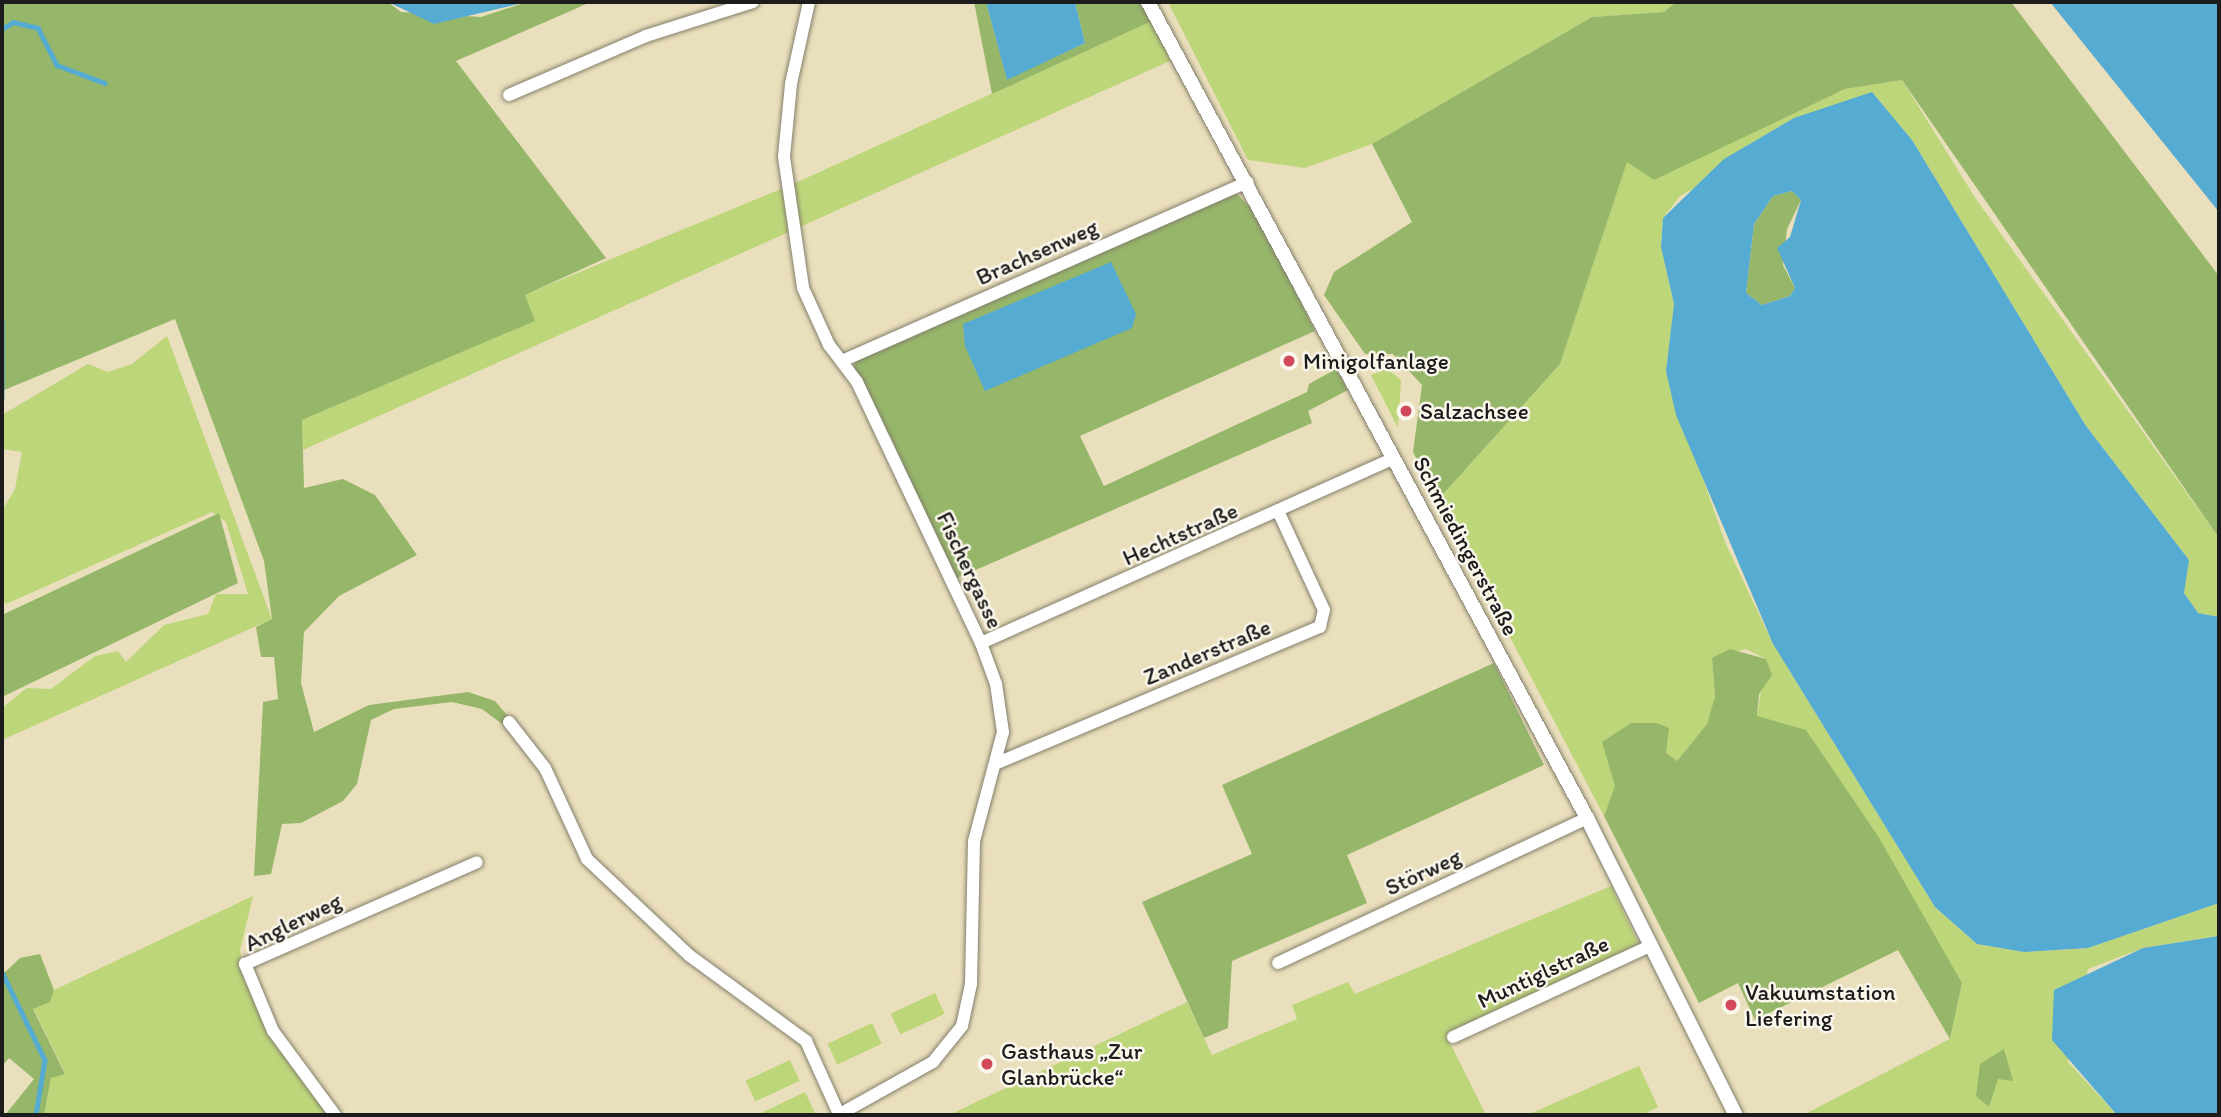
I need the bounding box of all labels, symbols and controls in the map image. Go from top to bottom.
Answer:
street label: Brachsenweg [972,213,1102,291]
place label: Minigolfanlage [1303,347,1449,375]
marker: Minigolfanlage [1281,353,1297,369]
place label: Salzachsee [1420,397,1529,425]
marker: Salzachsee [1398,403,1414,419]
street label: Schmiedingerstraße [1407,452,1525,640]
street label: Hechtstraße [1118,496,1242,572]
street label: Fischergasse [931,507,1009,633]
street label: Zanderstraße [1139,613,1275,691]
street label: Störweg [1381,842,1465,902]
street label: Anglerweg [240,887,346,957]
street label: Muntiglstraße [1473,930,1613,1014]
place label: Vakuumstation Liefering [1745,978,1896,1032]
marker: Vakuumstation Liefering [1723,997,1739,1013]
place label: Gasthaus „Zur Glanbrücke“ [1001,1037,1143,1091]
marker: Gasthaus „Zur Glanbrücke“ [979,1056,995,1072]

